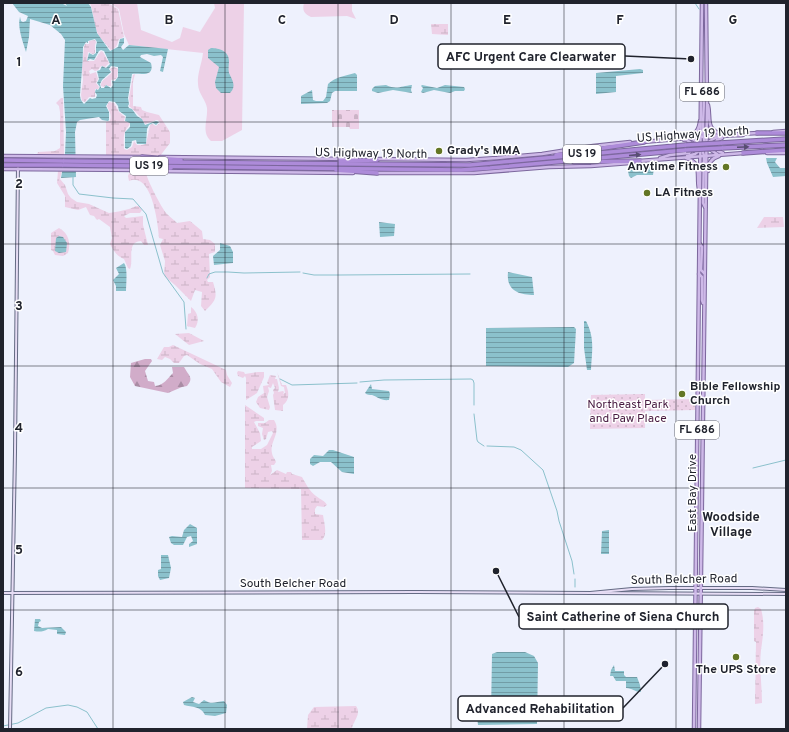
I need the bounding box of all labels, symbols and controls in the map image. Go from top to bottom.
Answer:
text: A [51,13,61,29]
text: B [165,13,174,29]
text: C [278,13,286,29]
text: D [389,13,399,29]
text: E [503,13,511,29]
text: F [616,13,624,29]
text: G [729,13,738,29]
callout: AFC Urgent Care Clearwater [438,44,625,69]
text: AFC Urgent Care Clearwater [446,50,617,66]
text: 1 [16,55,22,71]
road number: FL 686 [680,83,724,101]
street label: US Highway 19 North [636,123,750,147]
place label: Grady's MMA [447,143,521,159]
one-way arrow [737,144,750,150]
street label: US Highway 19 North [315,145,427,163]
road number: US 19 [563,145,601,163]
marker: Grady's MMA [434,146,444,156]
one-way arrow [629,151,641,158]
road number: US 19 [130,157,168,175]
place label: Anytime Fitness [627,159,718,175]
marker: Anytime Fitness [721,162,731,172]
text: 2 [15,177,23,193]
place label: LA Fitness [655,185,713,201]
marker: LA Fitness [642,188,652,198]
text: 3 [15,299,23,315]
place label: Bible Fellowship Church [690,379,780,409]
marker: Bible Fellowship Church [677,389,687,399]
park label: Northeast Park and Paw Place [587,397,669,427]
text: 4 [15,421,23,437]
road number: FL 686 [675,421,719,439]
street label: East Bay Drive [685,454,701,532]
district label: Woodside Village [702,510,760,541]
text: 5 [15,543,23,559]
street label: South Belcher Road [631,571,737,589]
street label: South Belcher Road [240,576,346,592]
callout: Saint Catherine of Siena Church [519,604,728,629]
text: Saint Catherine of Siena Church [526,610,720,626]
marker: The UPS Store [731,652,741,662]
place label: The UPS Store [696,662,776,678]
text: 6 [15,665,23,681]
callout: Advanced Rehabilitation [458,696,623,721]
text: Advanced Rehabilitation [466,702,614,718]

